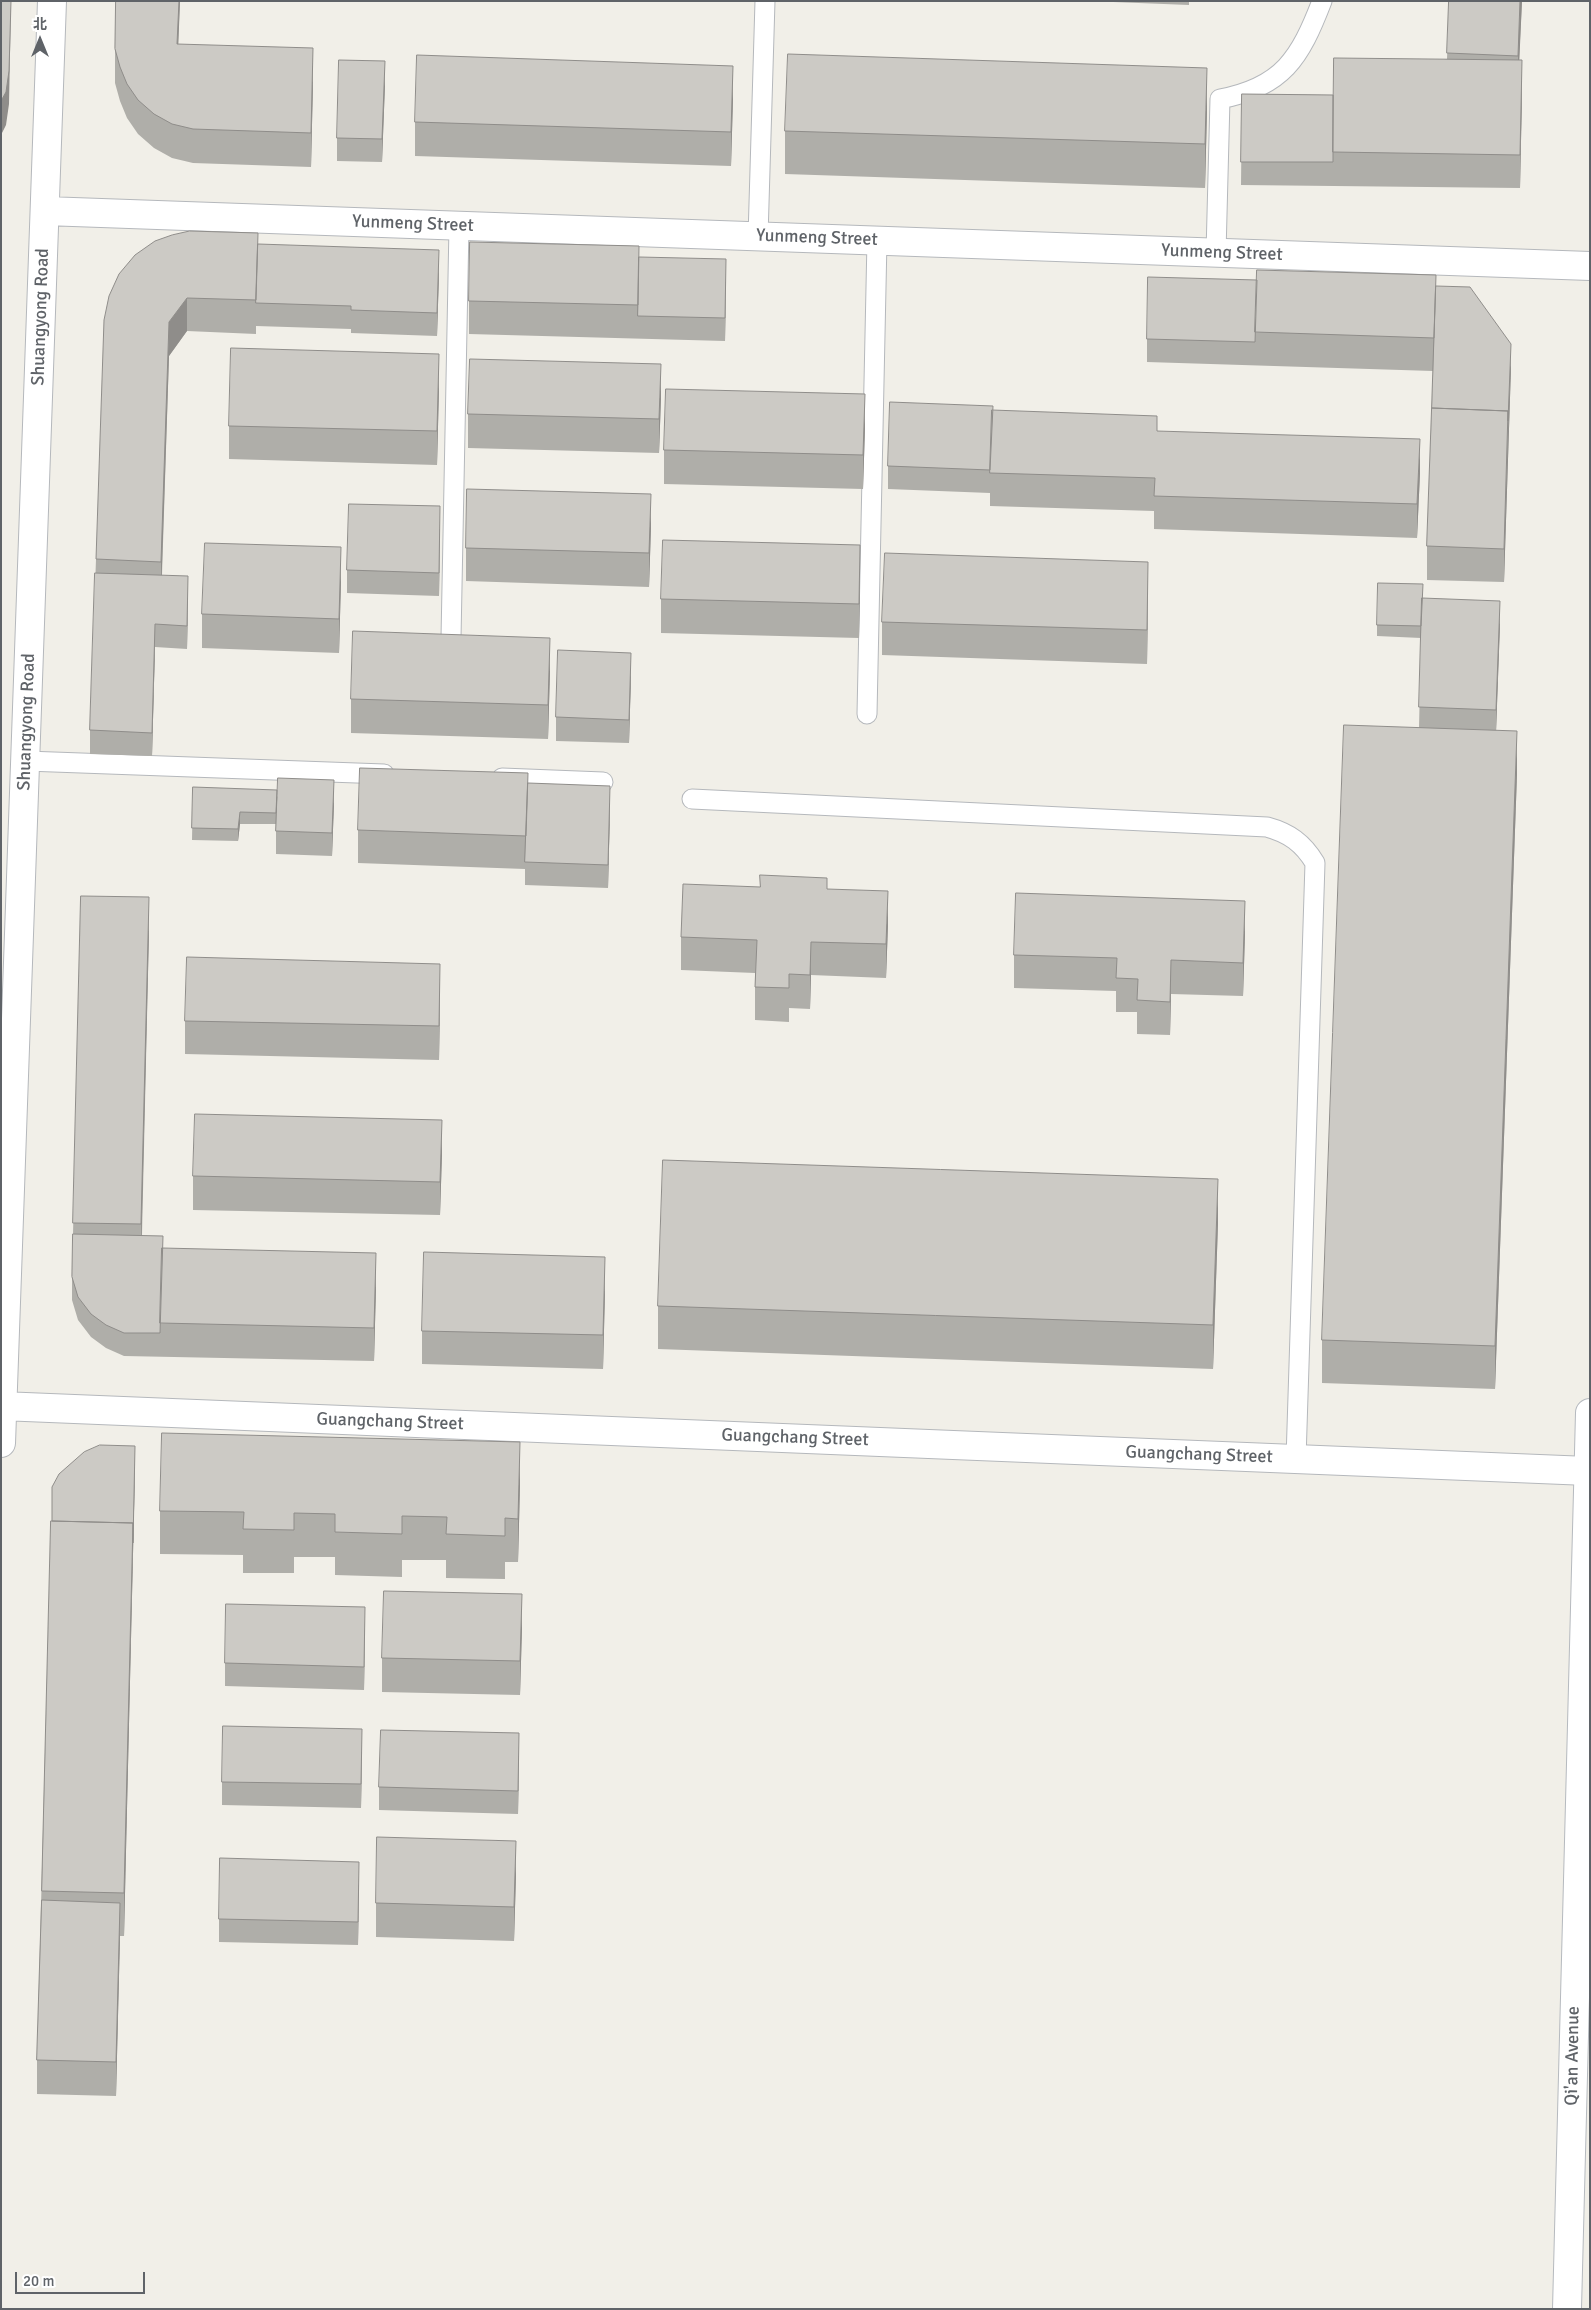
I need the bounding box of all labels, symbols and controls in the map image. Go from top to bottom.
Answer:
north arrow [15,15,65,65]
text: 北 [33,16,47,33]
street label: Yunmeng Street [352,211,474,237]
street label: Yunmeng Street [756,225,878,251]
street label: Yunmeng Street [1161,240,1283,266]
street label: Shuangyong Road [28,248,54,386]
street label: Shuangyong Road [14,653,40,791]
street label: Guangchang Street [316,1409,464,1435]
street label: Guangchang Street [721,1425,869,1451]
street label: Guangchang Street [1125,1442,1273,1468]
street label: Qi'an Avenue [1561,2006,1585,2106]
scale bar [18,2262,148,2294]
text: 20 m [23,2272,54,2290]

